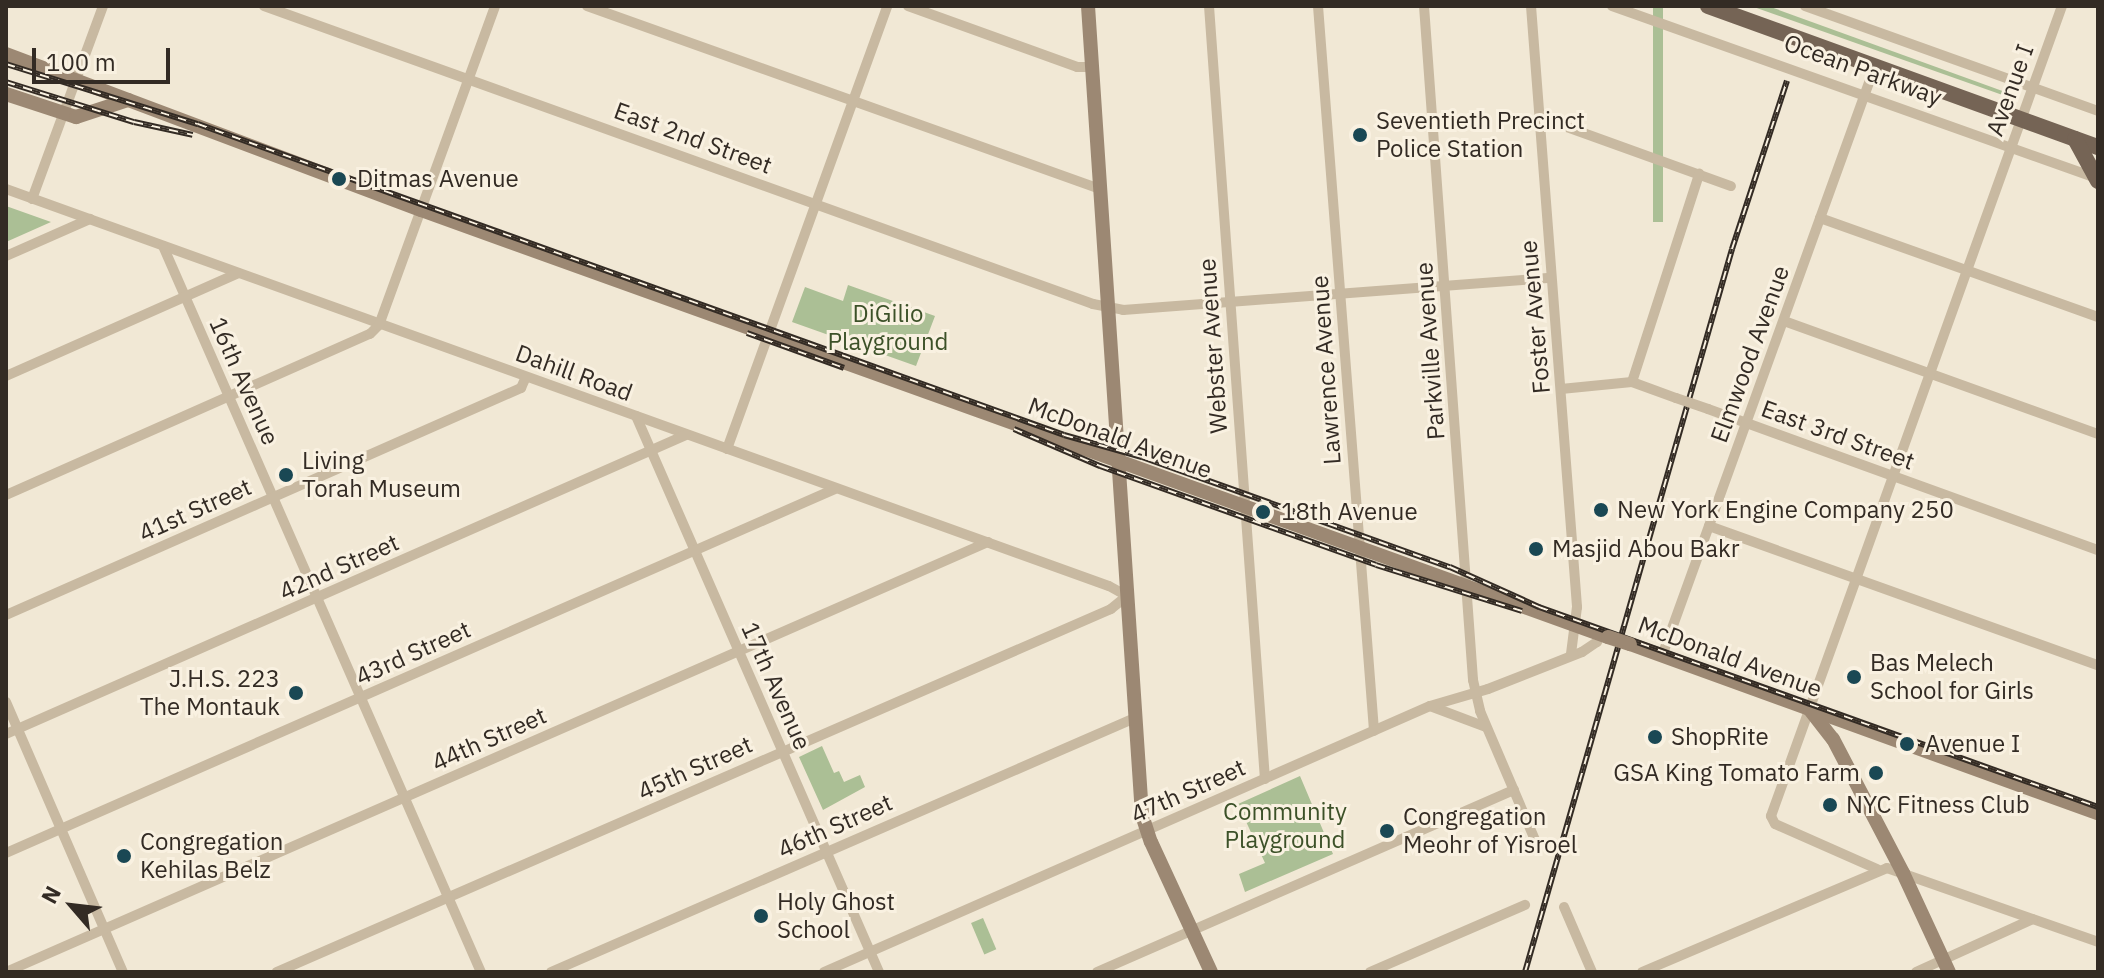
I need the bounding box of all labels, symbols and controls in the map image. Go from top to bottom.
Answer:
street label: Ocean Parkway [1780,28,1946,112]
scale bar [36,32,174,82]
street label: Avenue I [1980,40,2040,140]
text: 100 m [46,46,116,78]
street label: East 2nd Street [610,96,776,180]
place label: Seventieth Precinct Police Station [1376,107,1585,163]
marker: Seventieth Precinct Police Station [1351,126,1369,144]
place label: Ditmas Avenue [357,165,519,193]
marker: Ditmas Avenue [328,168,350,190]
street label: Foster Avenue [1514,239,1556,395]
street label: Webster Avenue [1193,257,1233,435]
street label: Parkville Avenue [1409,261,1451,441]
street label: Elmwood Avenue [1705,262,1795,446]
street label: Lawrence Avenue [1305,274,1347,466]
park label: DiGilio Playground [827,300,949,356]
street label: 16th Avenue [203,313,285,449]
street label: Dahill Road [512,339,636,407]
street label: McDonald Avenue [1024,391,1216,485]
street label: East 3rd Street [1757,394,1919,476]
place label: Living Torah Museum [302,447,461,503]
marker: Living Torah Museum [277,466,295,484]
street label: 41st Street [134,472,256,548]
place label: New York Engine Company 250 [1617,496,1954,524]
place label: 18th Avenue [1281,498,1418,526]
marker: 18th Avenue [1252,501,1274,523]
marker: New York Engine Company 250 [1592,501,1610,519]
street label: 42nd Street [275,528,403,606]
place label: Masjid Abou Bakr [1552,535,1740,563]
marker: Masjid Abou Bakr [1527,540,1545,558]
street label: McDonald Avenue [1634,610,1826,704]
street label: 43rd Street [351,615,475,691]
street label: 17th Avenue [735,618,817,754]
place label: Bas Melech School for Girls [1870,649,2034,705]
place label: J.H.S. 223 The Montauk [140,665,280,721]
marker: Bas Melech School for Girls [1845,668,1863,686]
marker: J.H.S. 223 The Montauk [287,684,305,702]
street label: 44th Street [427,701,551,777]
place label: ShopRite [1671,723,1769,751]
marker: ShopRite [1646,728,1664,746]
street label: 45th Street [633,730,757,806]
place label: Avenue I [1925,730,2020,758]
marker: Avenue I [1896,733,1918,755]
street label: 47th Street [1126,753,1250,829]
place label: GSA King Tomato Farm [1613,759,1860,787]
marker: GSA King Tomato Farm [1867,764,1885,782]
street label: 46th Street [773,788,897,864]
place label: NYC Fitness Club [1846,791,2030,819]
marker: NYC Fitness Club [1821,796,1839,814]
park label: Community Playground [1223,798,1347,854]
place label: Congregation Meohr of Yisroel [1403,803,1577,859]
marker: Congregation Meohr of Yisroel [1378,822,1396,840]
place label: Congregation Kehilas Belz [140,828,283,884]
marker: Congregation Kehilas Belz [115,847,133,865]
north arrow [32,866,112,946]
text: N [34,881,67,908]
place label: Holy Ghost School [777,888,895,944]
marker: Holy Ghost School [752,907,770,925]

